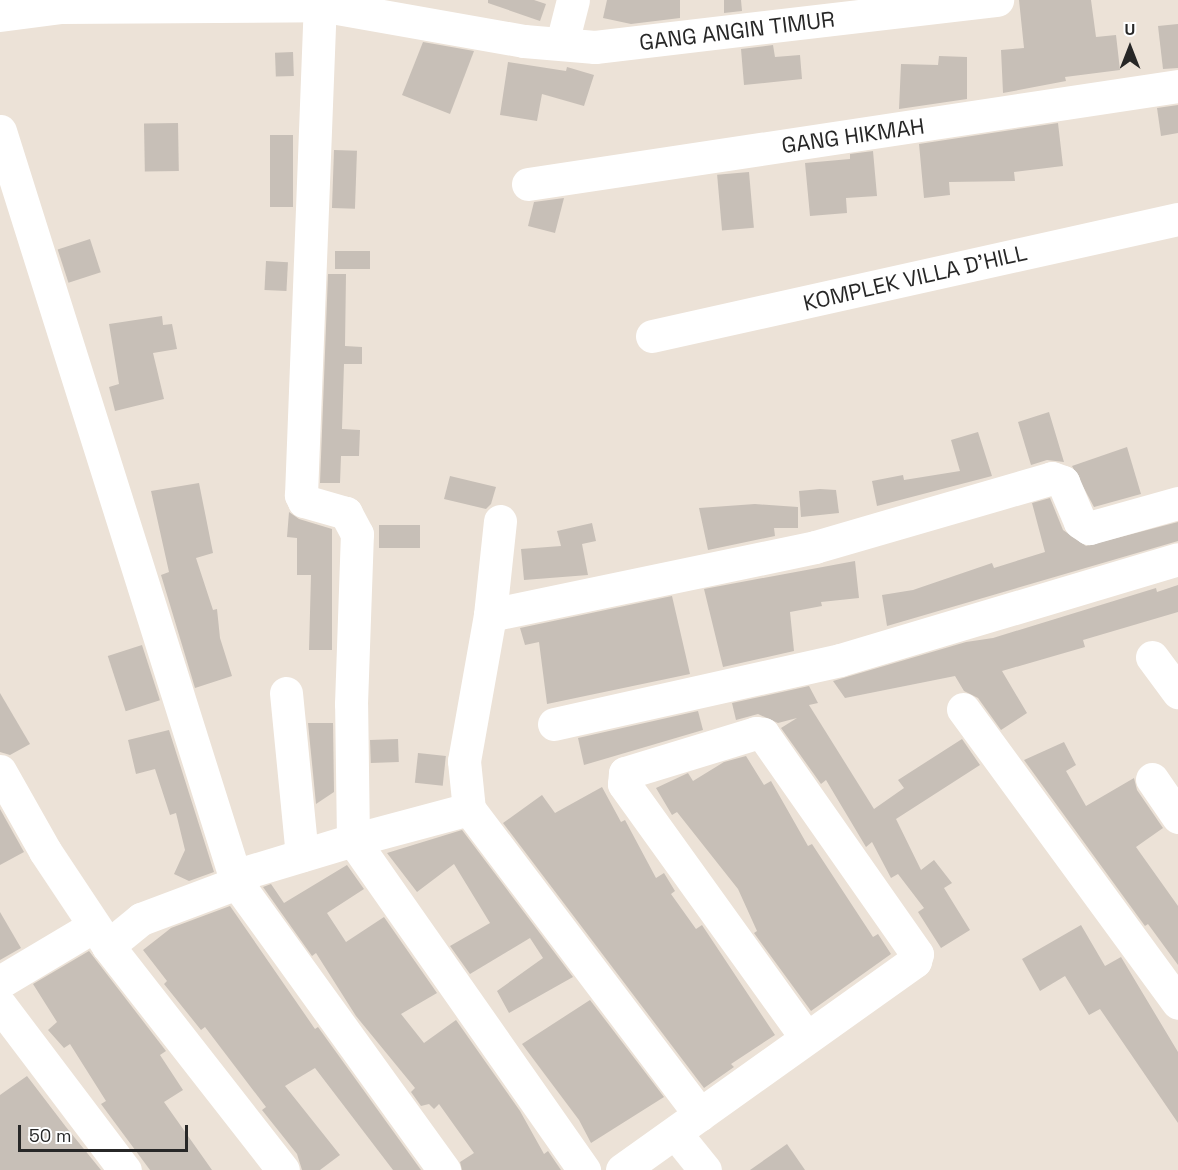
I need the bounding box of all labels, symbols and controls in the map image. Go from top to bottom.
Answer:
street label: GANG ANGIN TIMUR [637,6,837,56]
north arrow [1100,18,1160,78]
text: U [1125,19,1135,40]
street label: GANG HIKMAH [780,113,926,159]
street label: KOMPLEK VILLA D'HILL [800,239,1030,317]
scale bar [21,1113,190,1151]
text: 50 m [29,1124,71,1147]

